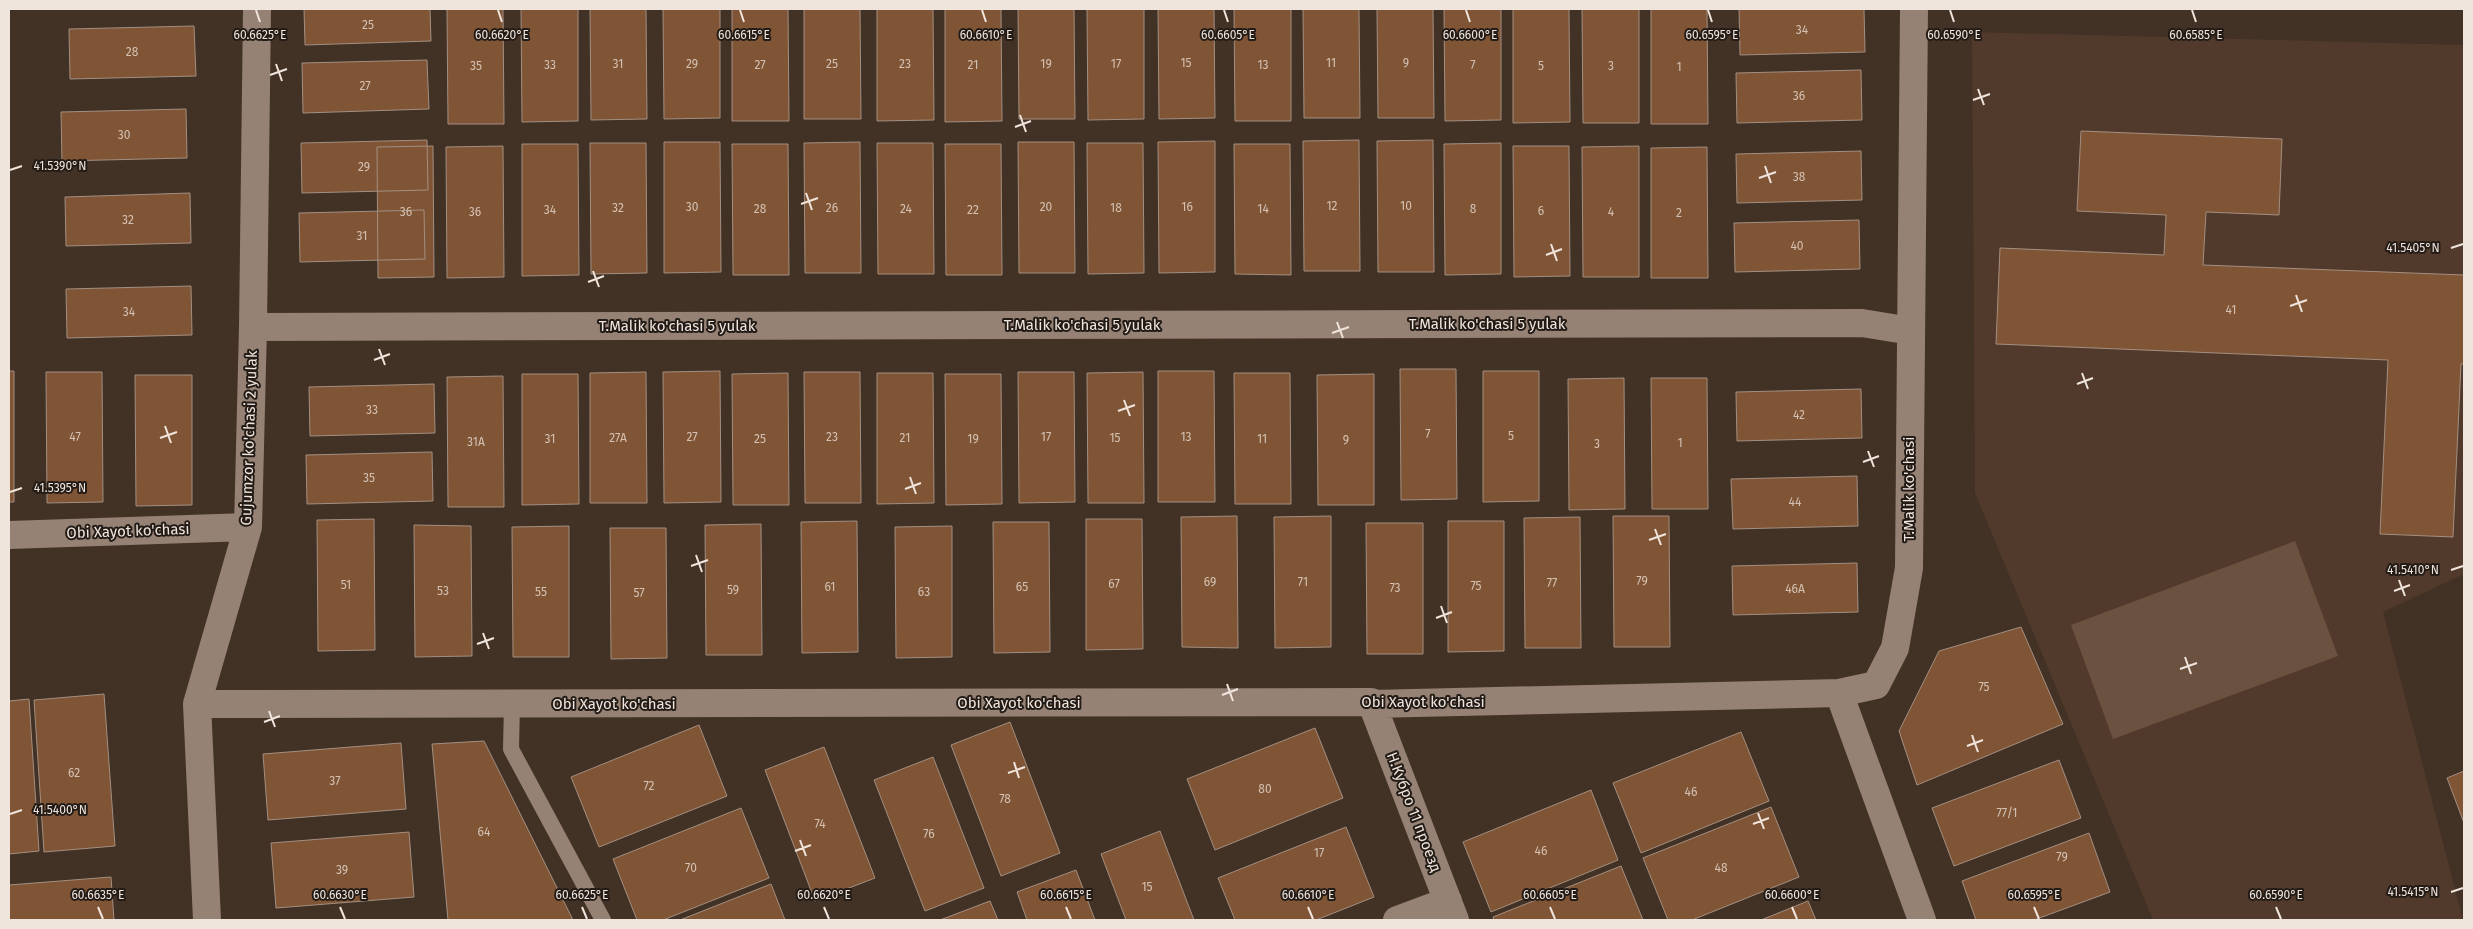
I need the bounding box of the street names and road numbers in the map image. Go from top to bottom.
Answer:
street label: T.Malik ko'chasi 5 yulak [1409,315,1566,333]
street label: T.Malik ko'chasi 5 yulak [1004,316,1161,334]
street label: T.Malik ko'chasi 5 yulak [599,317,756,335]
street label: Gujumzor ko'chasi 2 yulak [237,350,261,526]
street label: T.Malik ko'chasi [1900,437,1918,541]
street label: Obi Xayot ko'chasi [66,520,190,542]
street label: Obi Xayot ko'chasi [1361,693,1485,711]
street label: Obi Xayot ko'chasi [957,694,1081,712]
street label: Obi Xayot ko'chasi [552,695,676,713]
street label: Н.Кубро 11 проезд [1383,749,1445,875]

